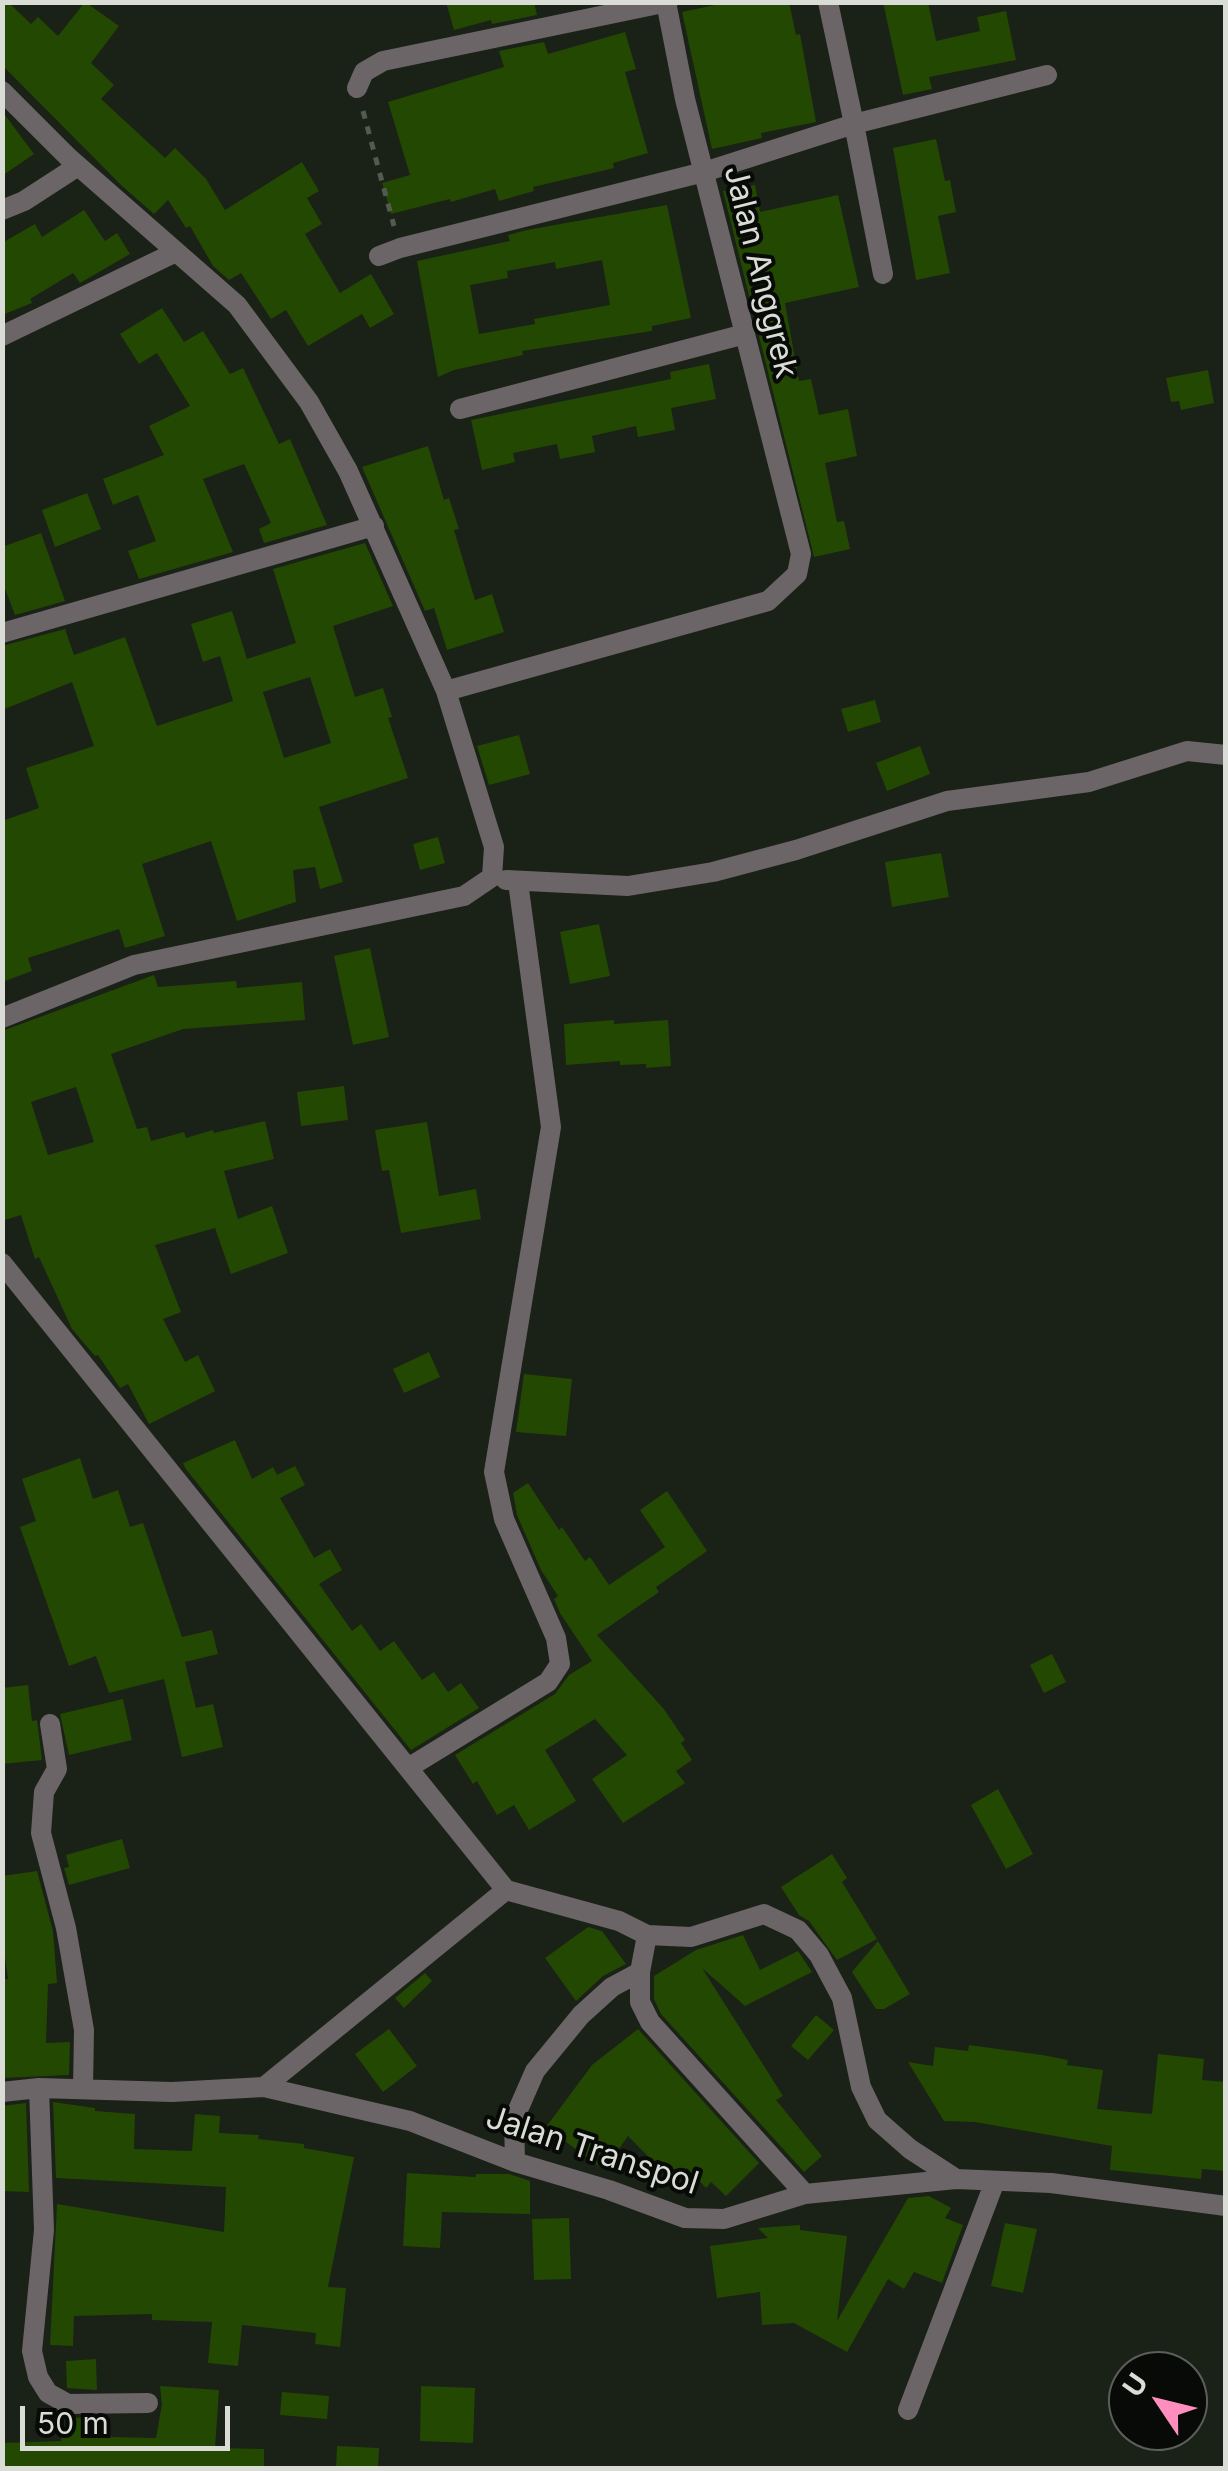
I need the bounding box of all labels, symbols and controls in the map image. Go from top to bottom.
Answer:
street label: Jalan Anggrek [715,162,805,382]
street label: Jalan Transpol [481,2099,703,2203]
north arrow [1108,2351,1208,2451]
text: U [1115,2367,1155,2403]
scale bar [25,2386,235,2448]
text: 50 m [37,2405,109,2441]

